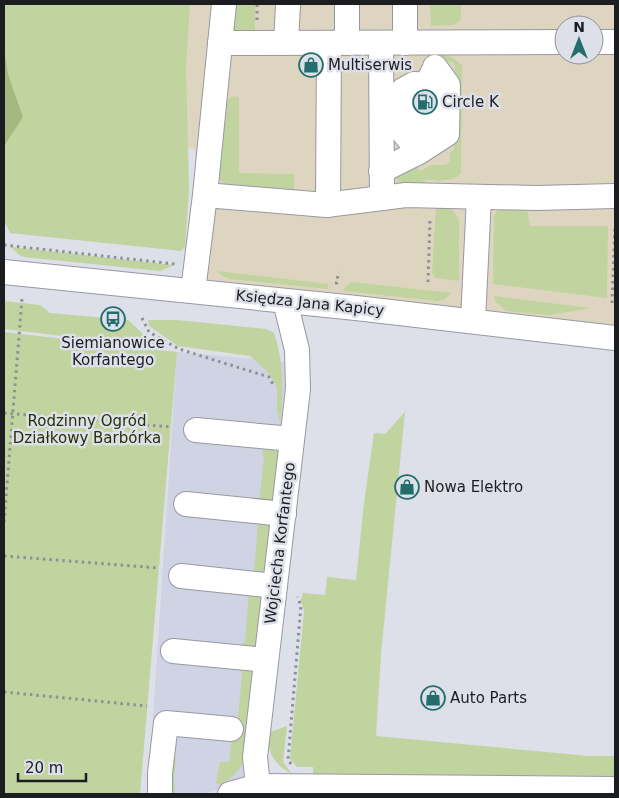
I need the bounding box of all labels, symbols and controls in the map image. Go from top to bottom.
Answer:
north arrow [554,15,604,65]
text: N [573,19,585,35]
shop icon: Multiserwis [298,52,324,78]
place label: Multiserwis [328,56,412,74]
fuel station icon: Circle K [412,89,438,115]
place label: Circle K [442,93,500,111]
street label: Księdza Jana Kapicy [235,286,385,320]
bus stop icon: Siemianowice Korfantego [100,306,126,332]
place label: Siemianowice Korfantego [61,334,165,369]
park label: Rodzinny Ogród Działkowy Barbórka [13,412,161,447]
street label: Wojciecha Korfantego [261,461,299,625]
shop icon: Nowa Elektro [394,474,420,500]
place label: Nowa Elektro [424,478,523,496]
shop icon: Auto Parts [420,685,446,711]
place label: Auto Parts [450,689,527,707]
scale bar [18,750,85,782]
text: 20 m [25,759,63,777]

